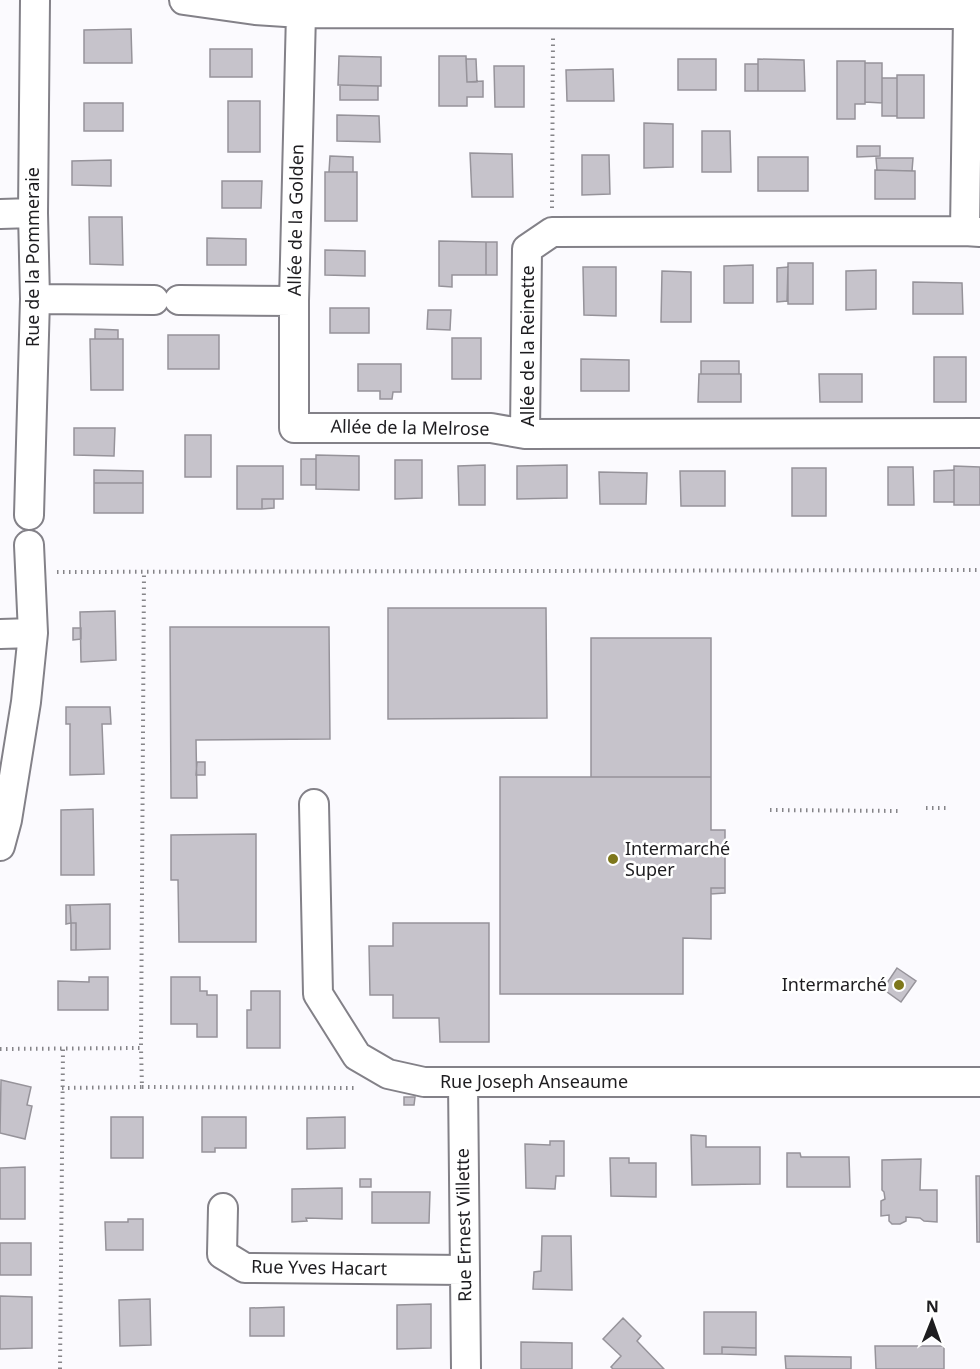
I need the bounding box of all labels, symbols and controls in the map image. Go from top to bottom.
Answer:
street label: Allée de la Golden [282,144,308,296]
street label: Rue de la Pommeraie [20,167,44,347]
street label: Allée de la Reinette [515,265,539,427]
street label: Allée de la Melrose [330,414,490,440]
place label: Intermarché Super [625,836,730,881]
marker: Intermarché Super [606,852,620,866]
place label: Intermarché [782,972,887,996]
marker: Intermarché [892,978,906,992]
street label: Rue Joseph Anseaume [440,1069,628,1093]
street label: Rue Ernest Villette [450,1148,476,1302]
street label: Rue Yves Hacart [251,1254,388,1280]
north arrow [902,1291,962,1351]
text: N [926,1295,939,1317]

